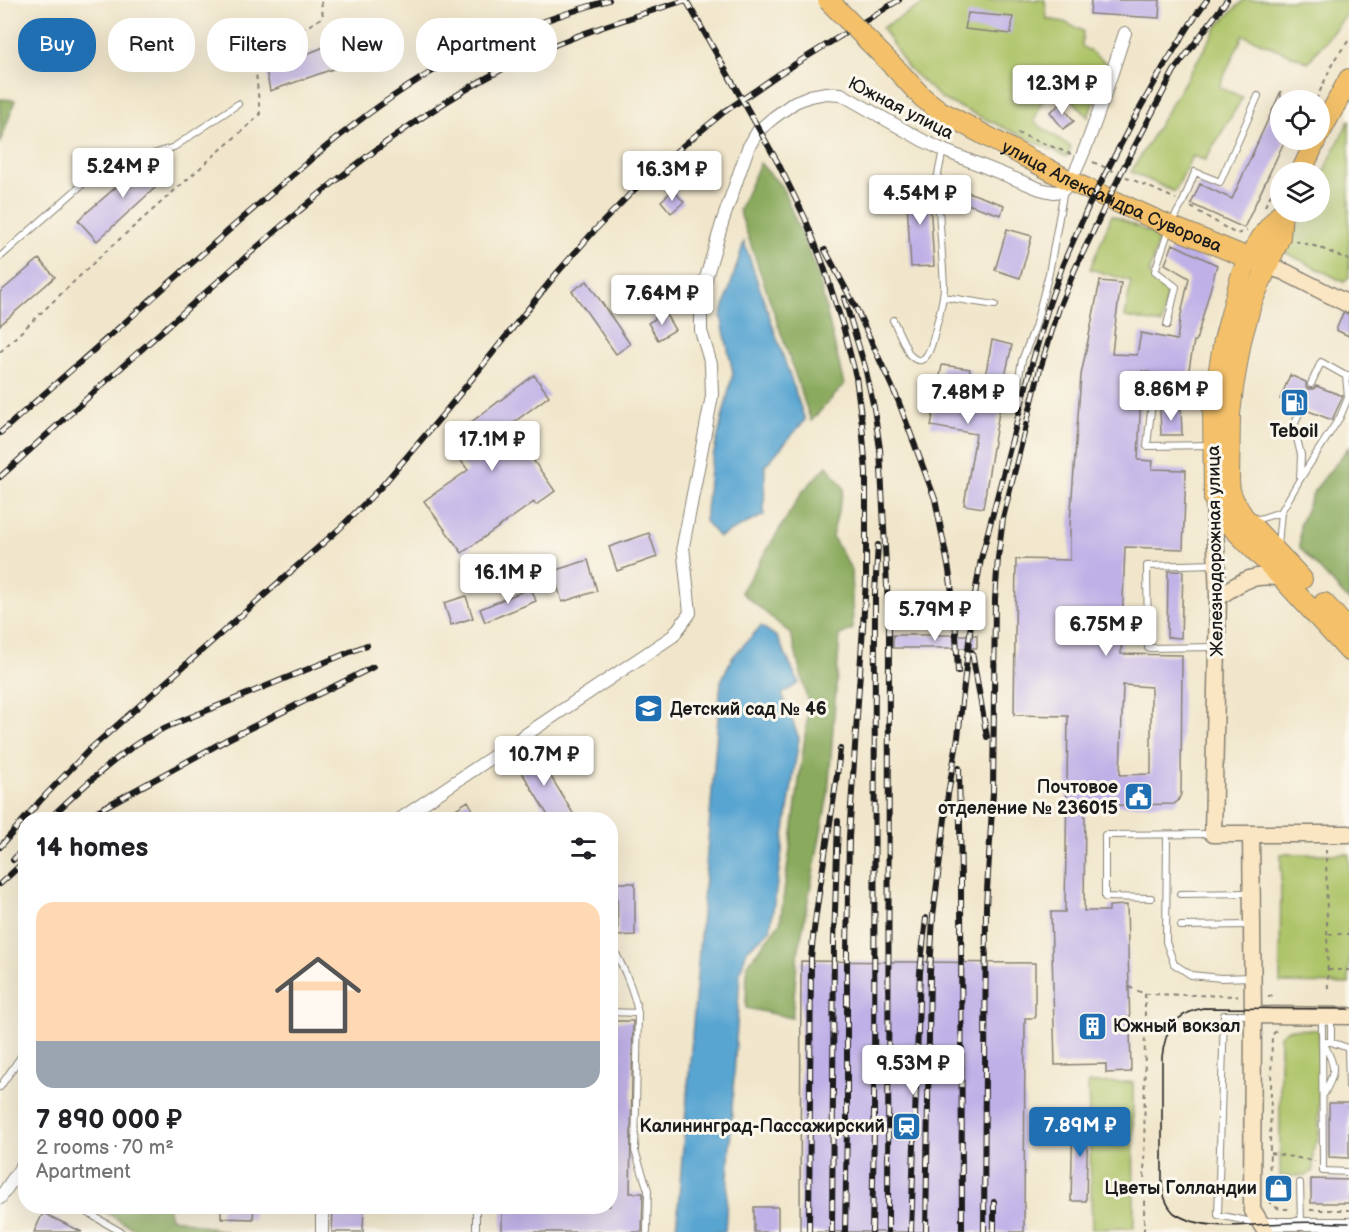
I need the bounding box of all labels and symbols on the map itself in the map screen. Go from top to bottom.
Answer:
pin: 12.3M ₽ [1007,65,1117,116]
street label: Южная улица [844,73,957,144]
street label: улица Александра Суворова [998,136,1225,257]
pin: 5.24M ₽ [68,148,178,199]
pin: 16.3M ₽ [617,151,727,202]
pin: 4.54M ₽ [865,175,975,226]
pin: 7.64M ₽ [607,275,717,326]
pin: 8.86M ₽ [1116,371,1226,422]
pin: 7.48M ₽ [913,374,1023,425]
fuel station icon: Teboil [1278,386,1310,418]
pin: 17.1M ₽ [437,421,547,472]
place label: Teboil [1270,421,1318,442]
street label: Железнодорожная улица [1203,445,1228,657]
pin: 16.1M ₽ [453,554,563,605]
pin: 5.79M ₽ [880,591,990,642]
pin: 6.75M ₽ [1051,606,1161,657]
school or university icon: Детский сад № 46 [633,693,665,725]
place label: Детский сад № 46 [670,699,827,720]
pin: 10.7M ₽ [489,736,599,787]
place label: Почтовое отделение № 236015 [938,777,1118,819]
public building icon: Почтовое отделение № 236015 [1123,781,1155,813]
building icon: Южный вокзал [1076,1010,1108,1042]
place label: Южный вокзал [1113,1016,1241,1037]
pin: 9.53M ₽ [858,1045,968,1096]
pin: 7.89M ₽ [1025,1107,1135,1158]
station icon: Калининград-Пассажирский [890,1110,922,1142]
place label: Калининград-Пассажирский [640,1116,885,1137]
shop icon: Цветы Голландии [1262,1172,1294,1204]
place label: Цветы Голландии [1104,1178,1257,1199]

